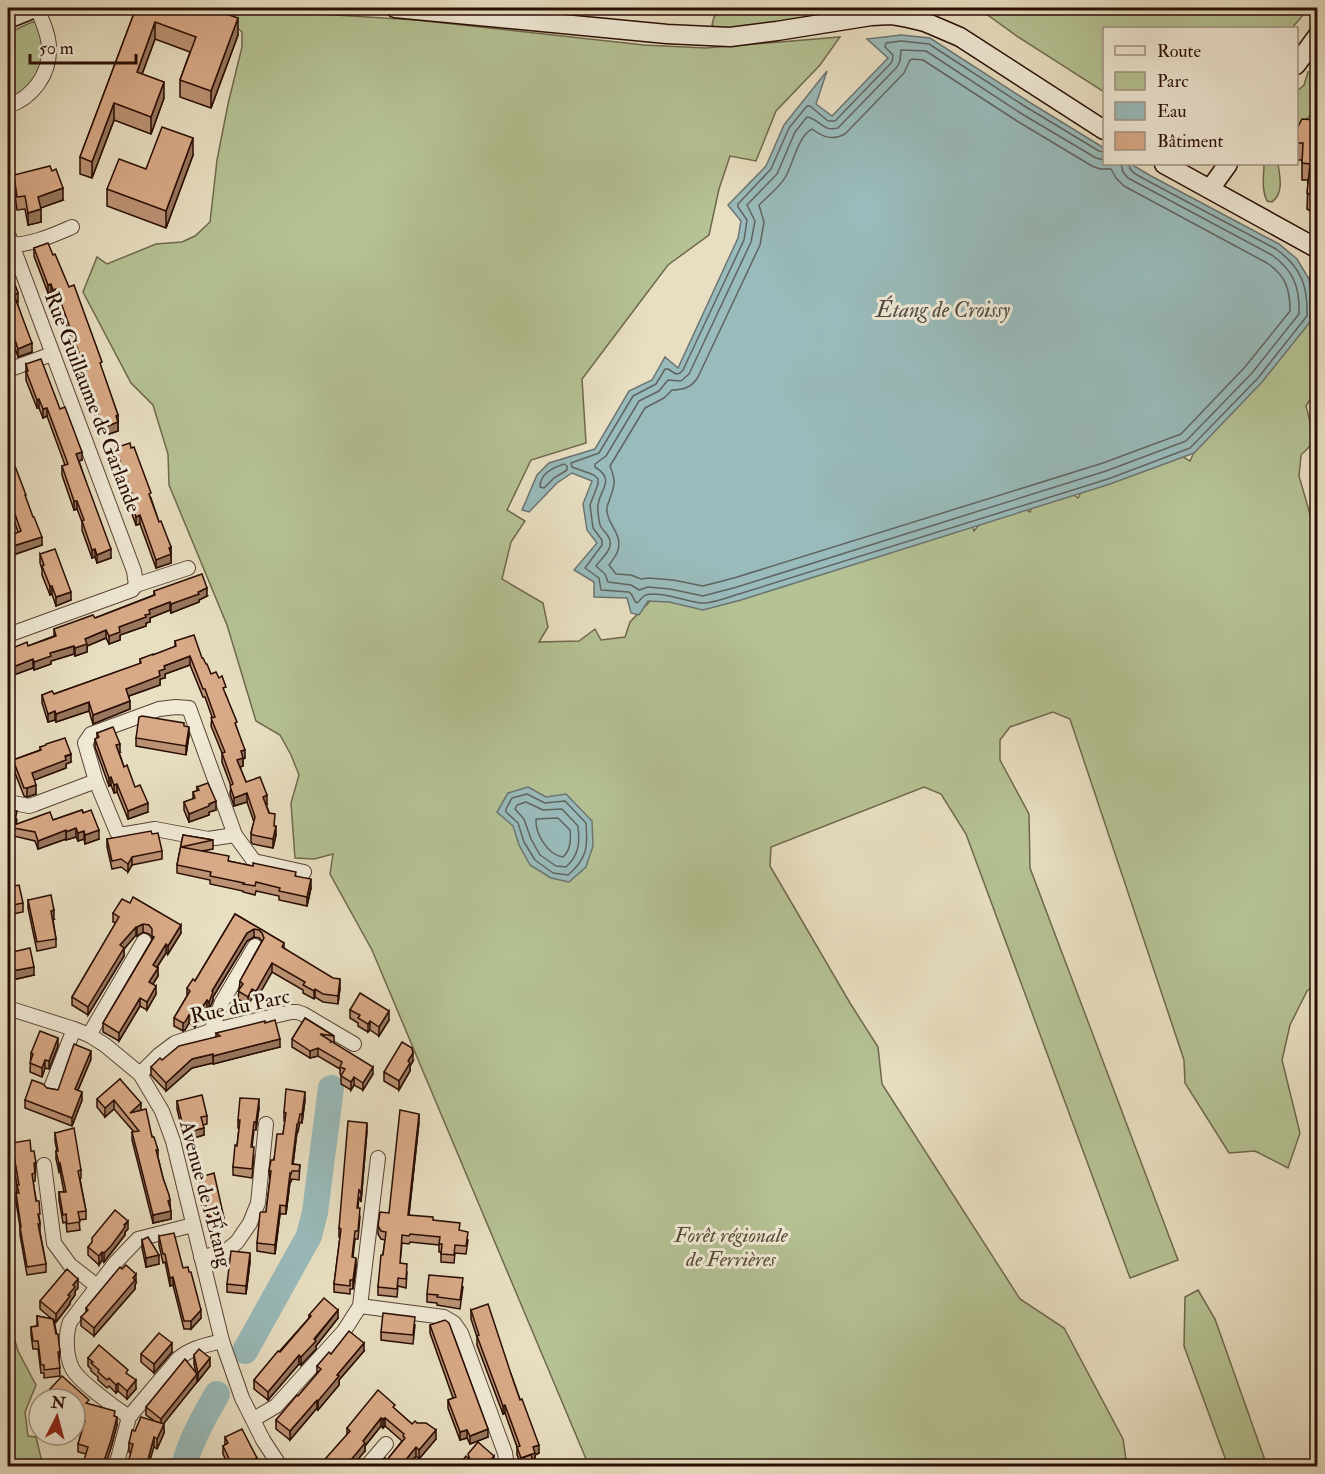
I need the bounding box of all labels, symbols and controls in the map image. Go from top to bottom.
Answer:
scale bar [30,27,136,65]
legend [1103,27,1298,165]
text: 50 m [39,37,74,60]
text: Route [1157,40,1201,63]
text: Parc [1157,70,1188,93]
text: Eau [1157,100,1187,123]
text: Bâtiment [1157,130,1223,153]
street label: Rue Guillaume de Garlande [38,288,147,517]
water label: Étang de Croissy [874,295,1011,324]
street label: Rue du Parc [188,983,293,1030]
street label: Avenue de l'Étang [173,1117,238,1271]
park label: Forêt régionale de Ferrières [673,1222,789,1273]
north arrow [27,1387,87,1447]
text: N [49,1392,67,1414]

